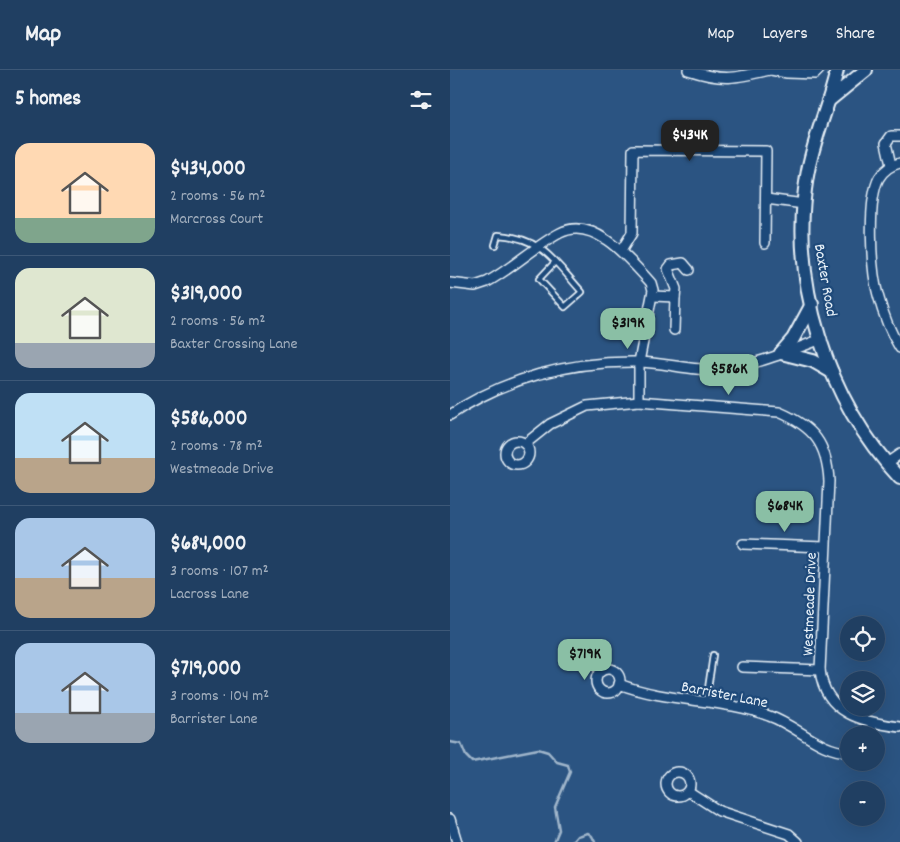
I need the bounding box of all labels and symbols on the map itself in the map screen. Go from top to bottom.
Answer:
pin: $434K [655,119,725,162]
street label: Baxter Road [807,242,842,319]
pin: $319K [593,308,663,350]
pin: $586K [694,354,764,396]
pin: $684K [750,490,820,533]
street label: Westmeade Drive [797,552,824,656]
pin: $719K [550,638,620,681]
street label: Barrister Lane [679,676,770,715]

